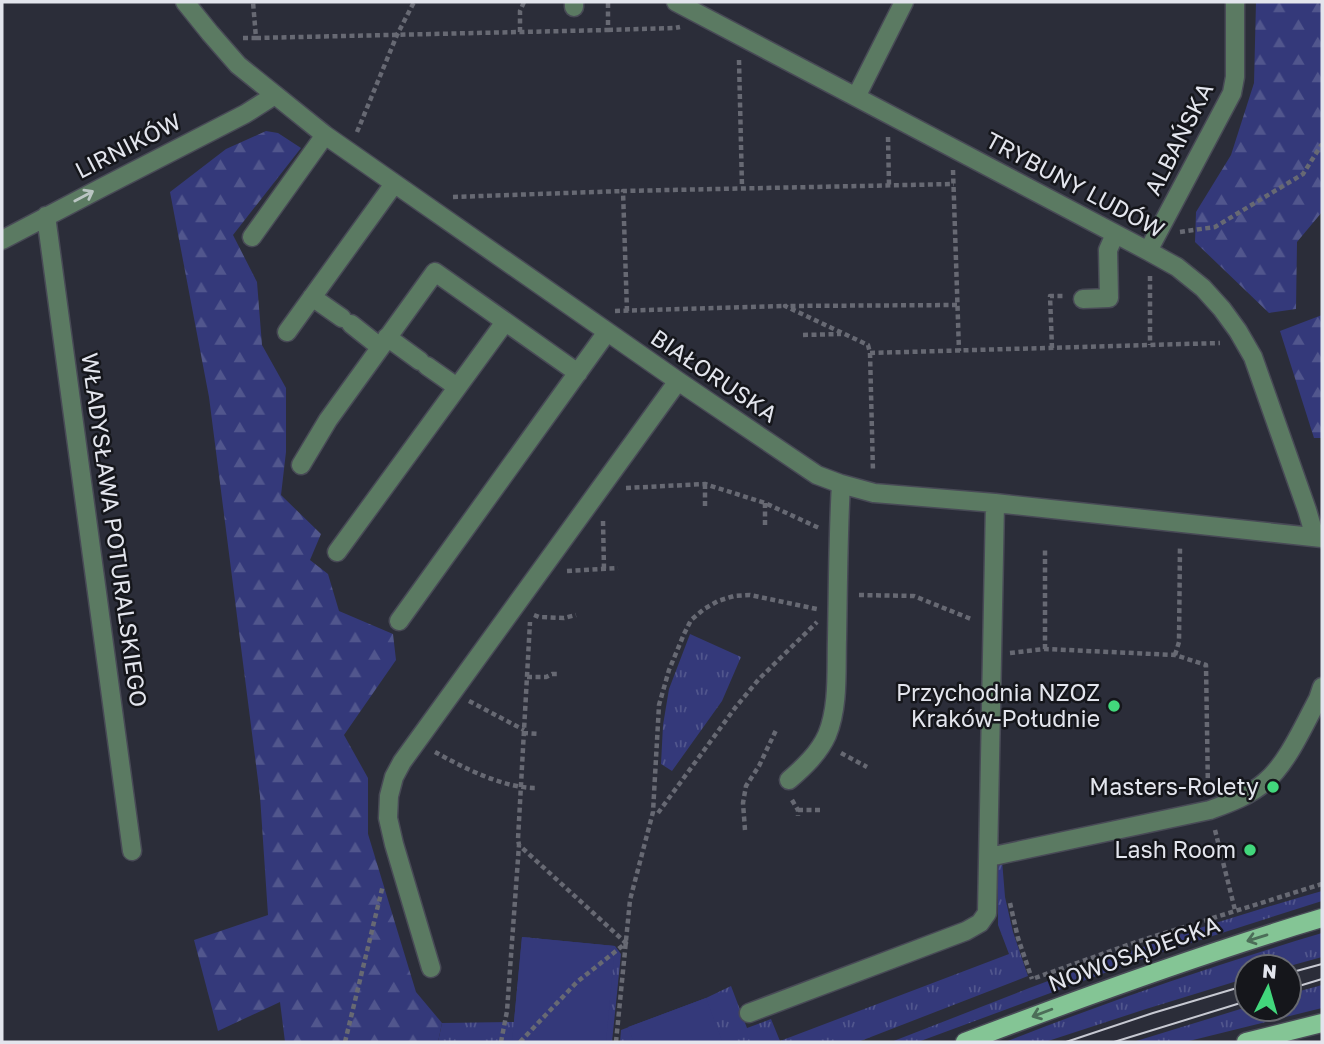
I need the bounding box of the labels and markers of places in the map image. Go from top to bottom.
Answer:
place label: Przychodnia NZOZ Kraków-Południe [896,678,1100,732]
marker: Przychodnia NZOZ Kraków-Południe [1106,698,1122,714]
place label: Masters-Rolety [1089,772,1259,800]
marker: Masters-Rolety [1265,779,1281,795]
place label: Lash Room [1114,835,1236,863]
marker: Lash Room [1242,842,1258,858]

